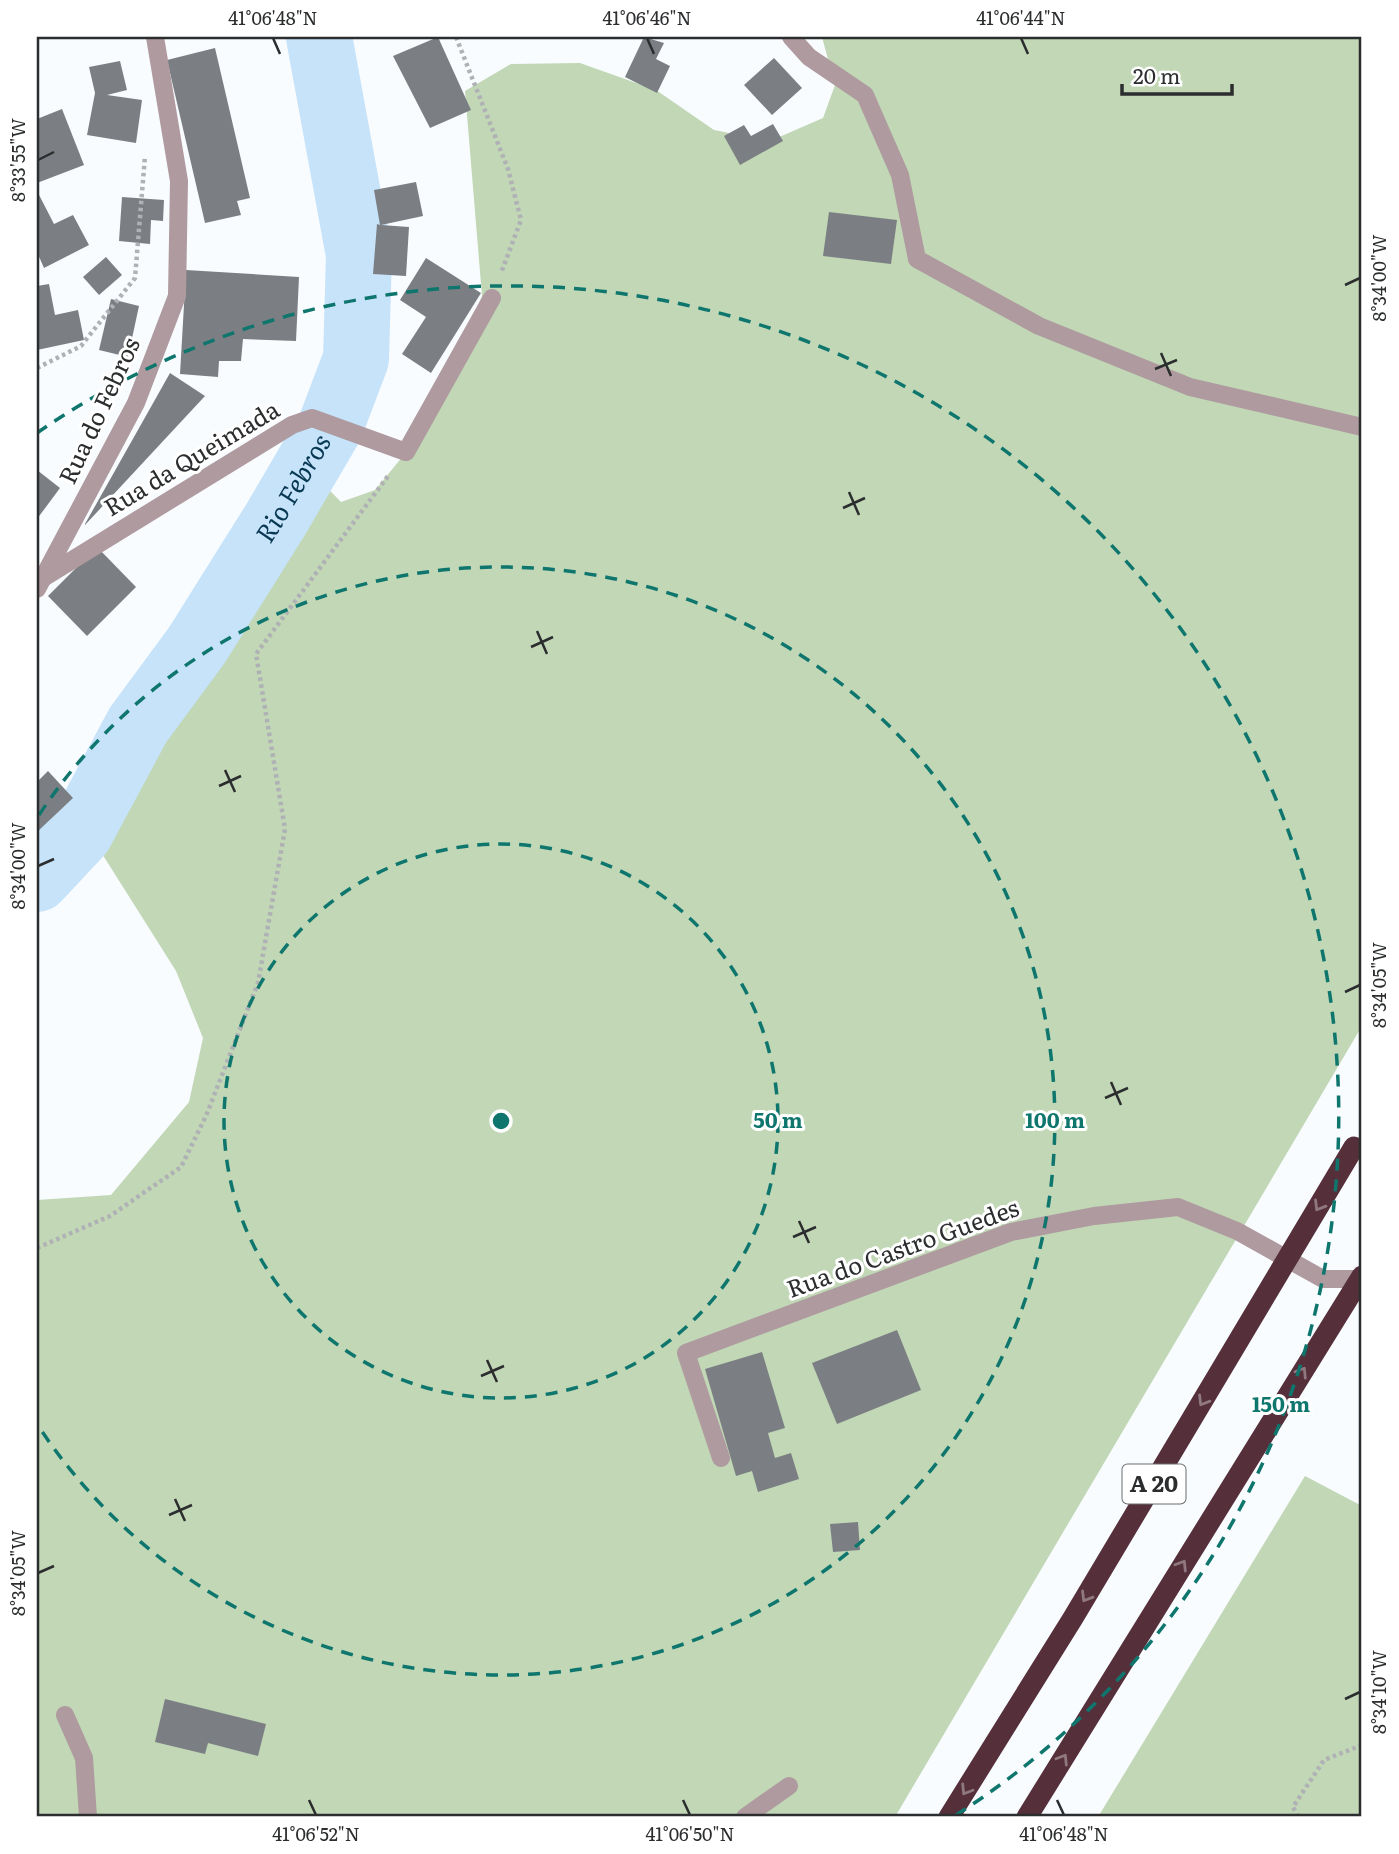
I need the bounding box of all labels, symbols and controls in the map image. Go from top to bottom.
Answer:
text: 41°06'48"N [228,4,318,31]
text: 41°06'46"N [602,4,692,31]
text: 41°06'44"N [976,4,1066,31]
scale bar [1122,52,1233,96]
text: 20 m [1133,59,1180,90]
text: 8°33'55"W [4,118,31,202]
text: 8°34'00"W [1365,234,1392,322]
street label: Rua do Febros [48,331,147,489]
street label: Rua da Queimada [96,391,285,523]
water label: Rio Febros [244,425,339,549]
text: 8°34'00"W [4,822,31,910]
text: 8°34'05"W [1365,942,1392,1028]
text: 50 m [753,1103,803,1134]
text: 100 m [1025,1103,1085,1134]
centre of rings [489,1109,513,1133]
street label: Rua do Castro Guedes [781,1188,1023,1305]
one-way arrow [1315,1199,1328,1212]
one-way arrow [1294,1367,1307,1380]
text: 150 m [1252,1387,1310,1418]
one-way arrow [1198,1394,1211,1407]
road number: A 20 [1122,1464,1186,1504]
text: 8°34'05"W [4,1530,31,1616]
one-way arrow [1173,1560,1186,1573]
one-way arrow [1081,1589,1094,1602]
text: 8°34'10"W [1365,1650,1392,1734]
one-way arrow [1054,1754,1067,1767]
one-way arrow [961,1782,974,1795]
text: 41°06'52"N [272,1820,360,1847]
text: 41°06'50"N [646,1820,735,1847]
text: 41°06'48"N [1019,1820,1109,1847]

